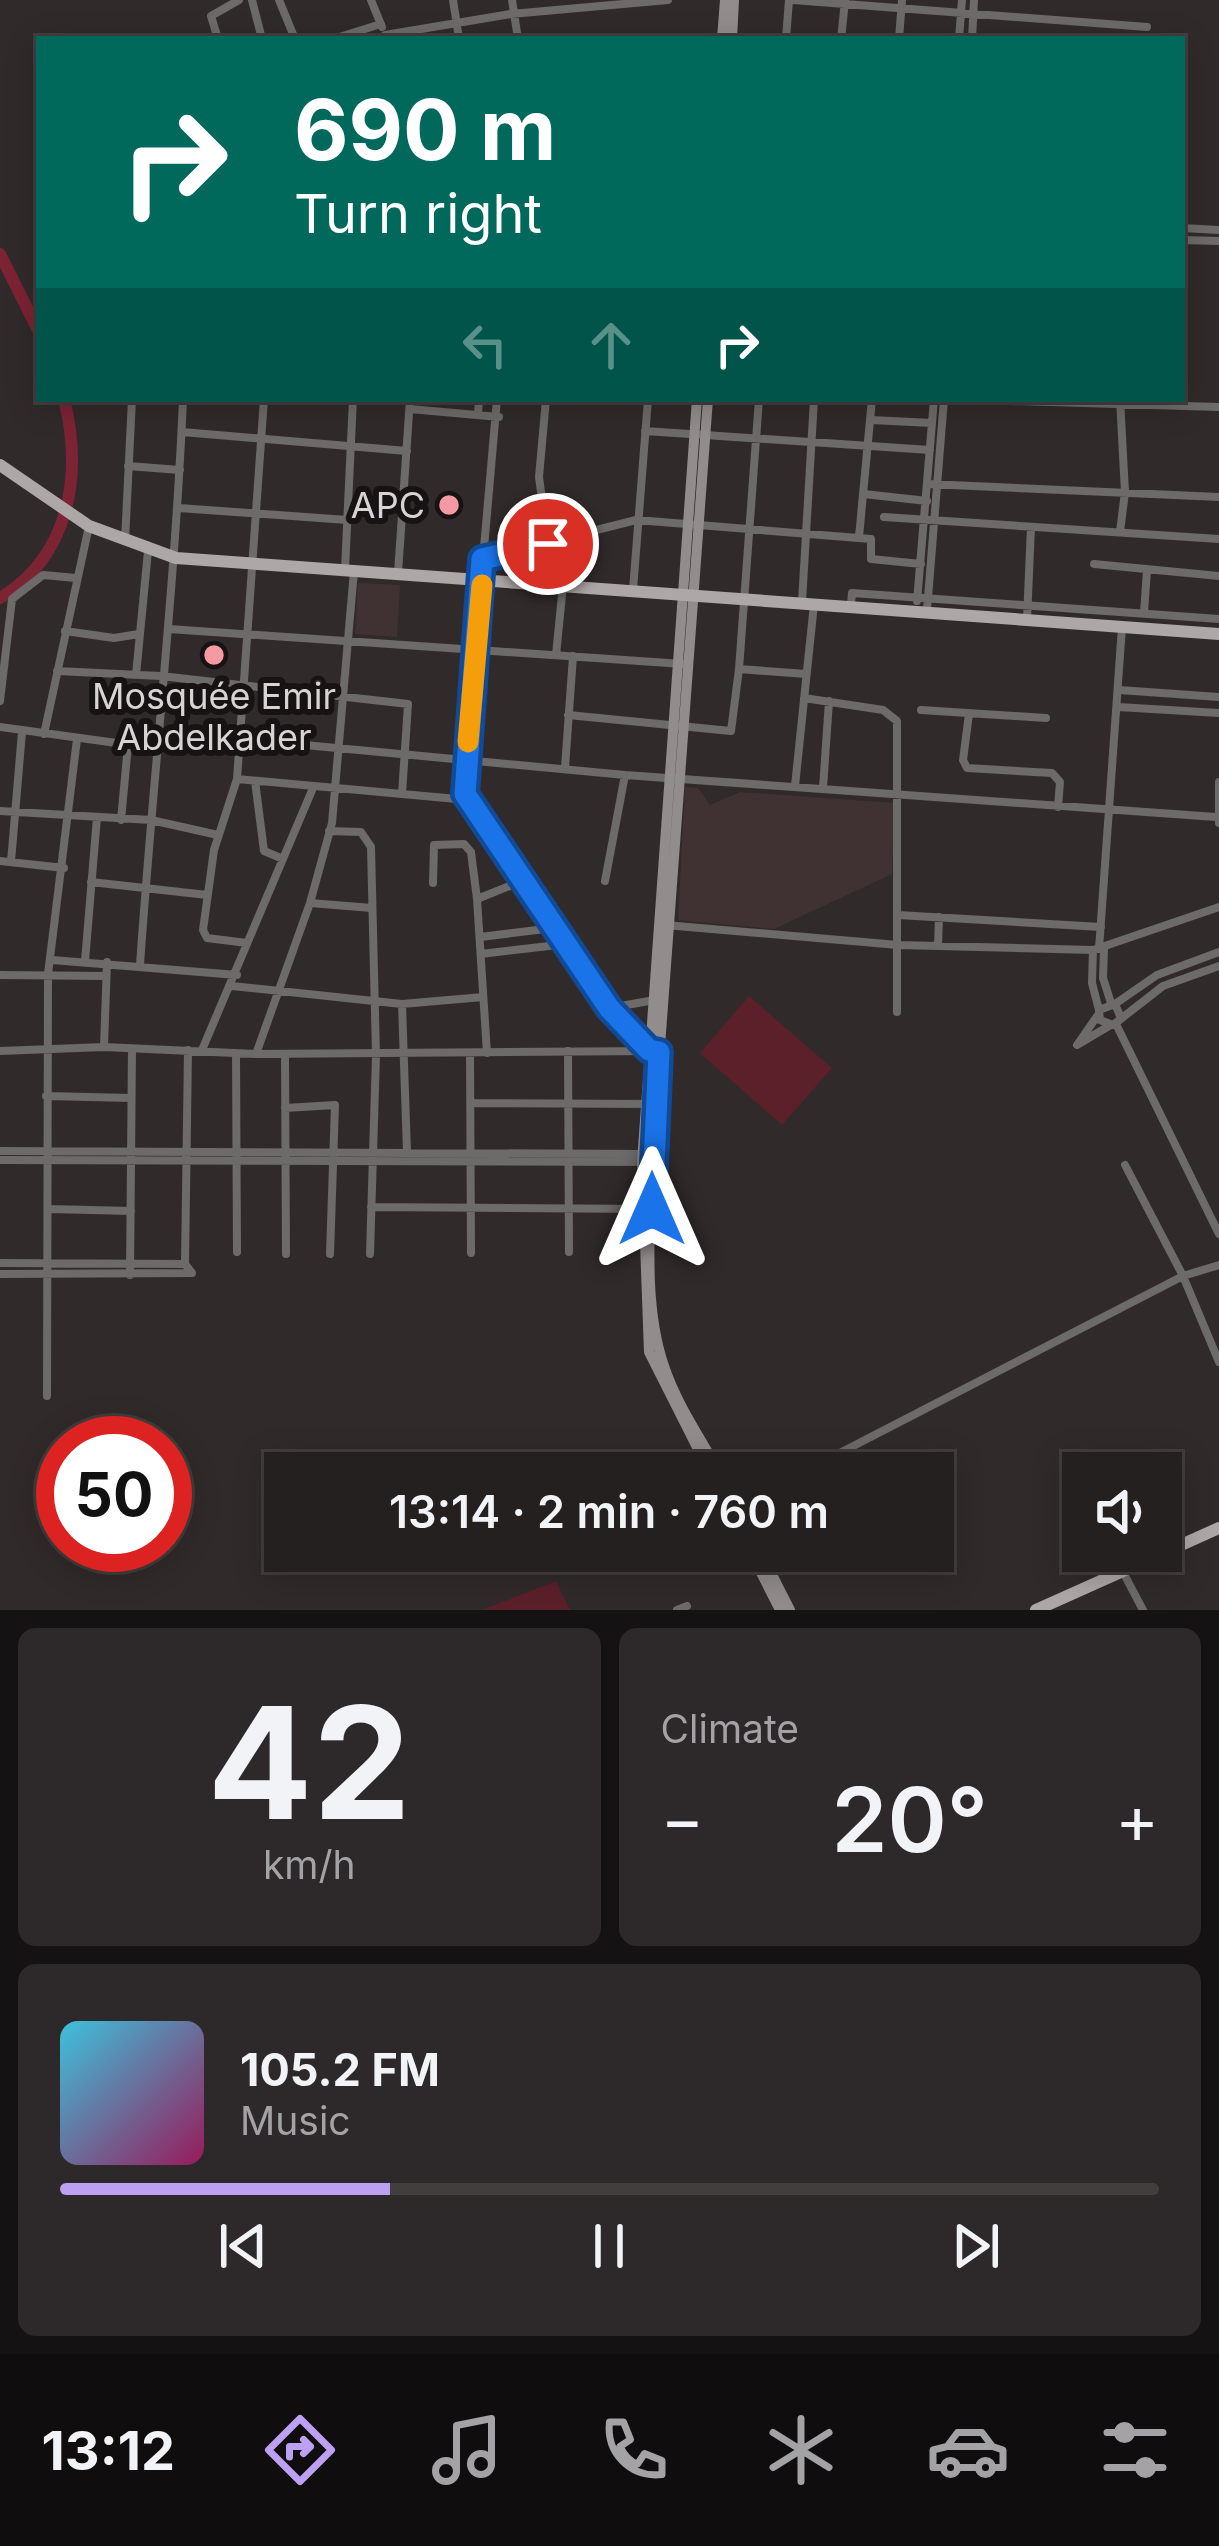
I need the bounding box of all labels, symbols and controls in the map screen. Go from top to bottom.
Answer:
text: 690 m [294,79,556,180]
icon: right [96,84,252,240]
text: Turn right [294,181,542,246]
icon: left [452,312,518,378]
icon: ahead [578,312,644,378]
icon: right [704,312,770,378]
place label: APC [351,483,425,527]
marker: APC [436,492,462,518]
pin [497,493,599,595]
icon: arrive [515,511,581,577]
marker: Mosquée Emir Abdelkader [201,642,227,668]
place label: Mosquée Emir Abdelkader [92,674,336,759]
position arrow [589,1146,715,1272]
speed limit sign: 50 [36,1416,192,1572]
map controls [1062,1452,1182,1572]
button: sound [1062,1452,1182,1572]
text: 13:14 · 2 min · 760 m [389,1484,829,1539]
text: 42 [207,1668,411,1857]
text: Climate [661,1705,799,1752]
text: 20° [831,1765,988,1874]
text: − [661,1779,704,1859]
text: + [1115,1779,1159,1859]
text: km/h [263,1841,356,1888]
text: 105.2 FM [240,2042,440,2097]
text: Music [240,2097,351,2144]
icon: previous [210,2213,276,2279]
icon: pause [576,2213,642,2279]
icon: next [943,2213,1009,2279]
icon: directions [258,2408,342,2492]
icon: music [425,2408,509,2492]
icon: phone [592,2408,676,2492]
icon: climate [759,2408,843,2492]
icon: car [926,2408,1010,2492]
icon: filters [1093,2408,1177,2492]
text: 13:12 [42,2418,175,2483]

